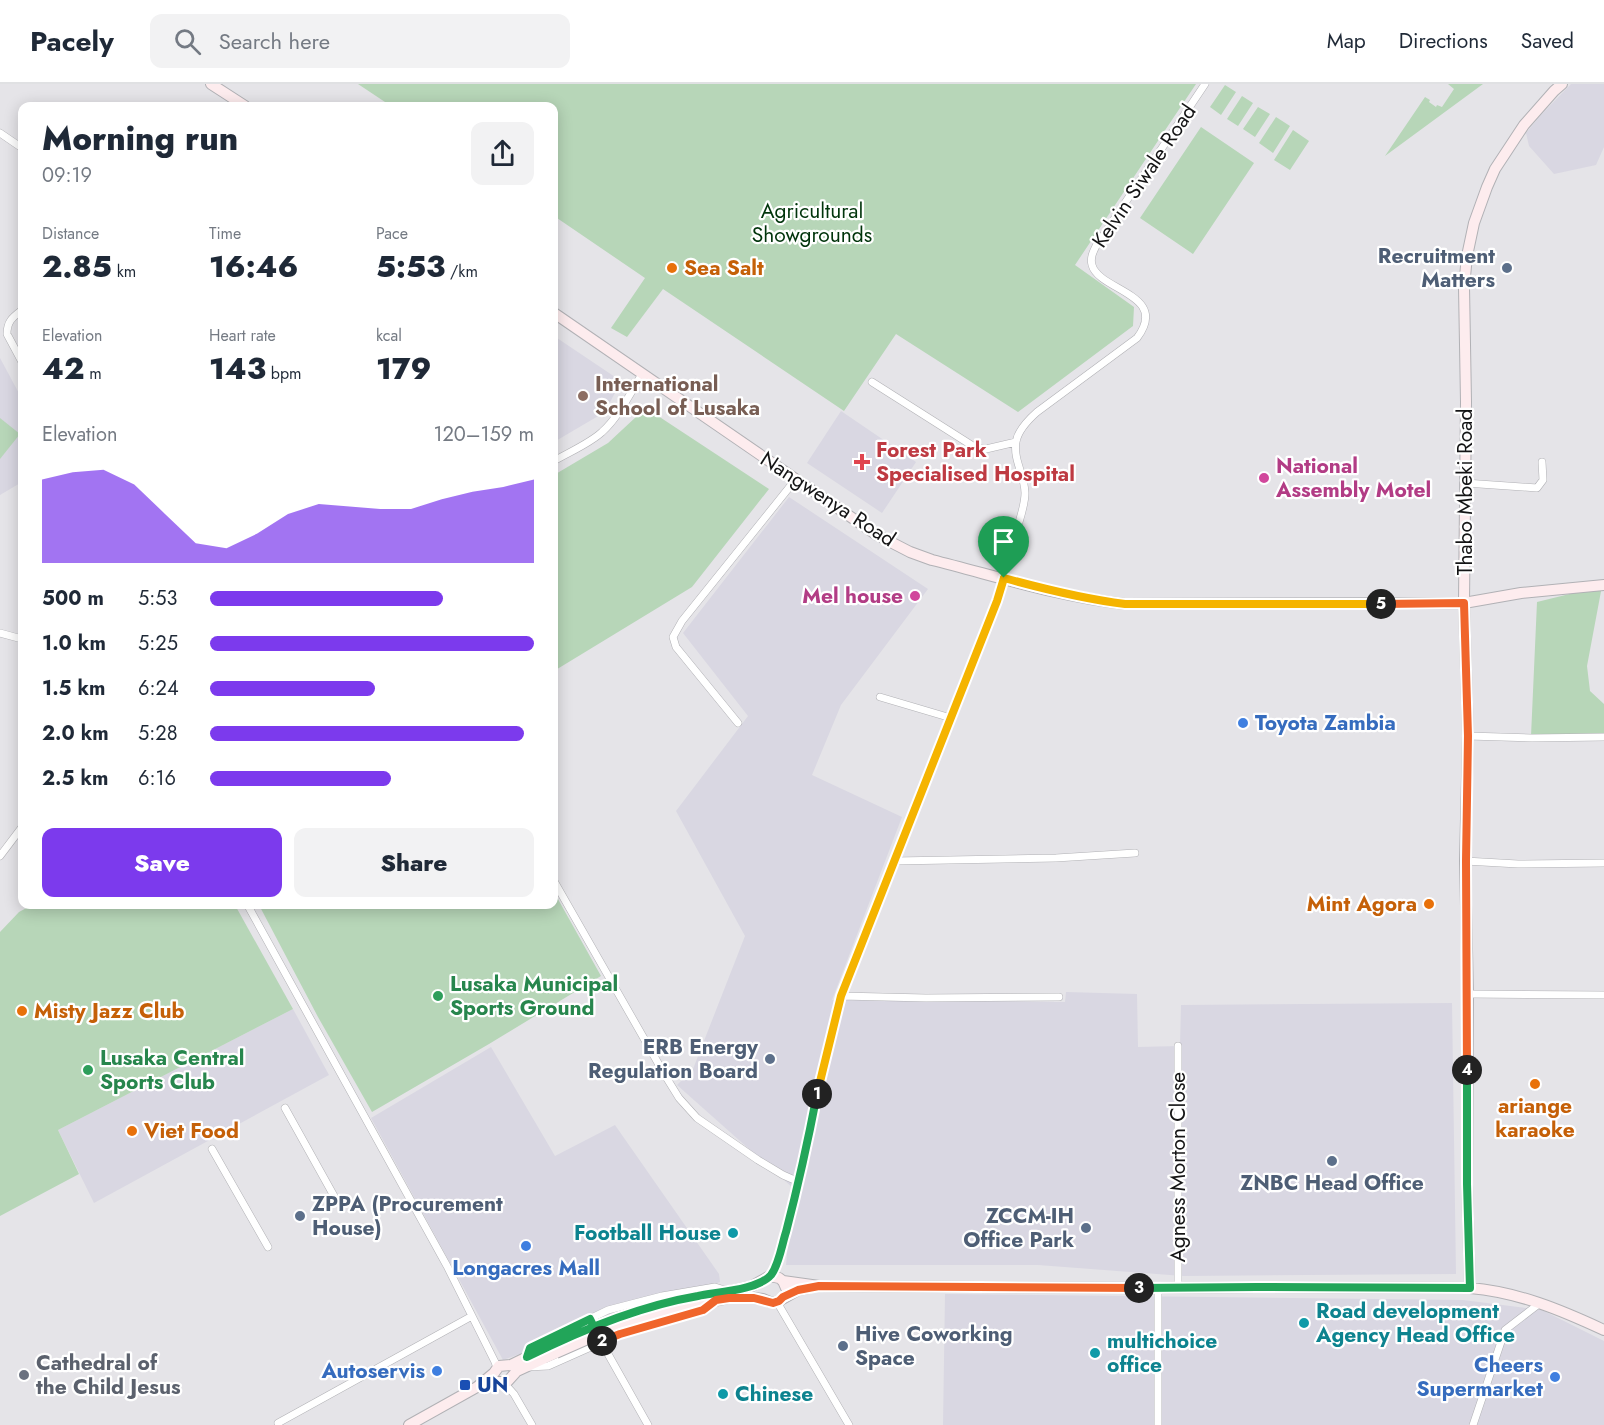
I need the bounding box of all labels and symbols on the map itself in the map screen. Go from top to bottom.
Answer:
street label: Kelvin Siwale Road [1085,98,1203,254]
park label: Agricultural Showgrounds [752,196,872,250]
place label: Recruitment Matters [1378,241,1495,295]
place label: Sea Salt [684,253,764,283]
marker: Sea Salt [665,261,679,275]
marker: Recruitment Matters [1500,261,1514,275]
place label: International School of Lusaka [595,369,760,423]
marker: International School of Lusaka [576,389,590,403]
street label: Thabo Mbeki Road [1450,409,1480,575]
place label: Forest Park Specialised Hospital [876,435,1075,489]
street label: Nangwenya Road [754,444,902,554]
place label: National Assembly Motel [1275,451,1431,505]
marker: Forest Park Specialised Hospital [853,453,871,471]
marker: National Assembly Motel [1257,471,1271,485]
pin [978,516,1029,578]
place label: Mel house [802,581,903,611]
marker: Mel house [908,589,922,603]
pin: 5 [1366,589,1396,619]
place label: Toyota Zambia [1255,708,1396,738]
marker: Toyota Zambia [1236,716,1250,730]
place label: Mint Agora [1307,889,1417,919]
marker: Mint Agora [1422,897,1436,911]
place label: Lusaka Municipal Sports Ground [450,969,618,1023]
marker: Lusaka Municipal Sports Ground [431,989,445,1003]
place label: Misty Jazz Club [34,996,185,1026]
marker: Misty Jazz Club [15,1004,29,1018]
place label: ERB Energy Regulation Board [588,1032,759,1086]
place label: Lusaka Central Sports Club [100,1043,245,1097]
marker: ERB Energy Regulation Board [763,1052,777,1066]
pin: 4 [1452,1055,1482,1085]
marker: Lusaka Central Sports Club [81,1063,95,1077]
street label: Agness Morton Close [1163,1072,1193,1262]
marker: ariange karaoke [1528,1077,1542,1091]
pin: 1 [802,1079,832,1109]
place label: ariange karaoke [1495,1091,1575,1145]
place label: Viet Food [143,1116,239,1146]
marker: Viet Food [125,1124,139,1138]
marker: ZNBC Head Office [1325,1154,1339,1168]
place label: ZNBC Head Office [1240,1168,1424,1198]
place label: ZPPA (Procurement House) [312,1189,503,1243]
place label: ZCCM-IH Office Park [963,1201,1074,1255]
marker: ZPPA (Procurement House) [293,1209,307,1223]
place label: Football House [574,1218,721,1248]
marker: ZCCM-IH Office Park [1079,1221,1093,1235]
marker: Football House [726,1226,740,1240]
marker: Longacres Mall [519,1239,533,1253]
place label: Longacres Mall [452,1253,600,1283]
pin: 3 [1124,1273,1154,1303]
place label: Road development Agency Head Office [1315,1296,1515,1350]
marker: Road development Agency Head Office [1297,1316,1311,1330]
place label: Hive Coworking Space [855,1319,1013,1373]
pin: 2 [587,1326,617,1356]
place label: multichoice office [1107,1326,1217,1380]
marker: Hive Coworking Space [836,1339,850,1353]
marker: multichoice office [1088,1346,1102,1360]
place label: Cathedral of the Child Jesus [36,1348,181,1402]
place label: Cheers Supermarket [1416,1350,1543,1404]
place label: Autoservis [321,1356,425,1386]
marker: Autoservis [430,1364,444,1378]
marker: Cathedral of the Child Jesus [17,1368,31,1382]
place label: UN [477,1370,508,1400]
marker: Cheers Supermarket [1548,1370,1562,1384]
marker: UN [458,1378,472,1392]
place label: Chinese [735,1379,813,1409]
marker: Chinese [716,1387,730,1401]

